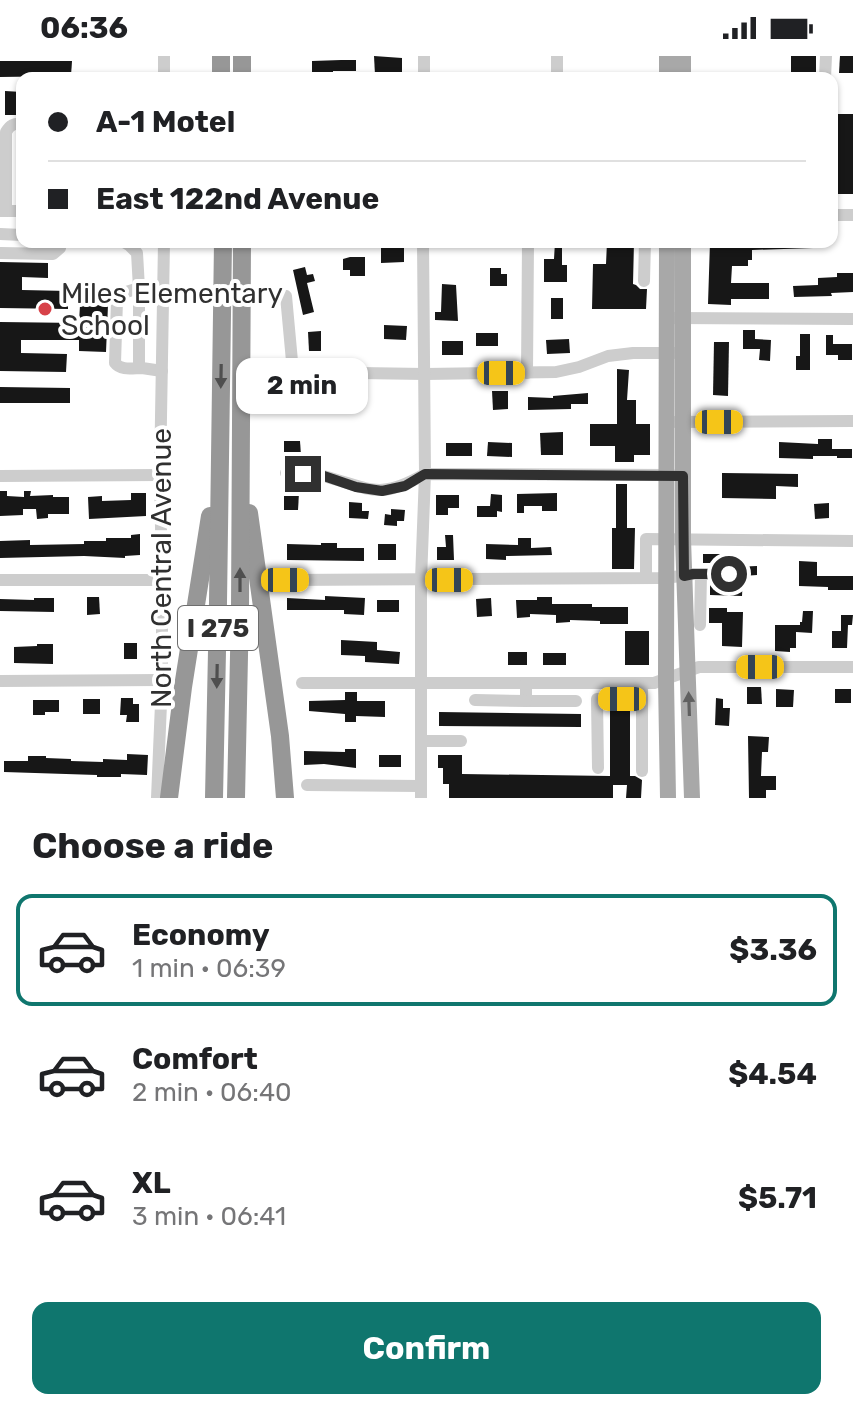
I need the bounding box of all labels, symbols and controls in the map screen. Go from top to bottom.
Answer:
text: 06:36 [40,10,128,46]
text: A-1 Motel [96,104,235,140]
text: East 122nd Avenue [96,181,379,217]
place label: Miles Elementary School [61,277,283,342]
marker: Miles Elementary School [36,300,54,318]
callout: 2 min [237,358,369,414]
car [477,361,525,385]
one-way arrow [214,364,227,389]
text: 2 min [267,370,337,401]
car [695,410,743,434]
street label: North Central Avenue [145,428,178,708]
route end [285,456,321,492]
route start [711,556,747,592]
one-way arrow [234,567,247,592]
car [261,568,309,592]
car [425,568,473,592]
road number: I 275 [178,606,258,650]
car [736,655,784,679]
one-way arrow [210,664,223,689]
car [598,687,646,711]
one-way arrow [682,691,695,716]
text: Choose a ride [32,824,273,867]
icon: car [36,914,108,986]
text: Economy [132,917,270,953]
text: $3.36 [729,932,817,968]
text: 1 min · 06:39 [132,953,286,984]
icon: car [36,1038,108,1110]
text: Comfort [132,1041,258,1077]
text: $4.54 [728,1056,817,1092]
text: 2 min · 06:40 [132,1077,292,1108]
icon: car [36,1162,108,1234]
text: XL [132,1165,171,1201]
text: $5.71 [738,1180,817,1216]
text: 3 min · 06:41 [132,1201,286,1232]
button: Confirm [32,1302,821,1394]

